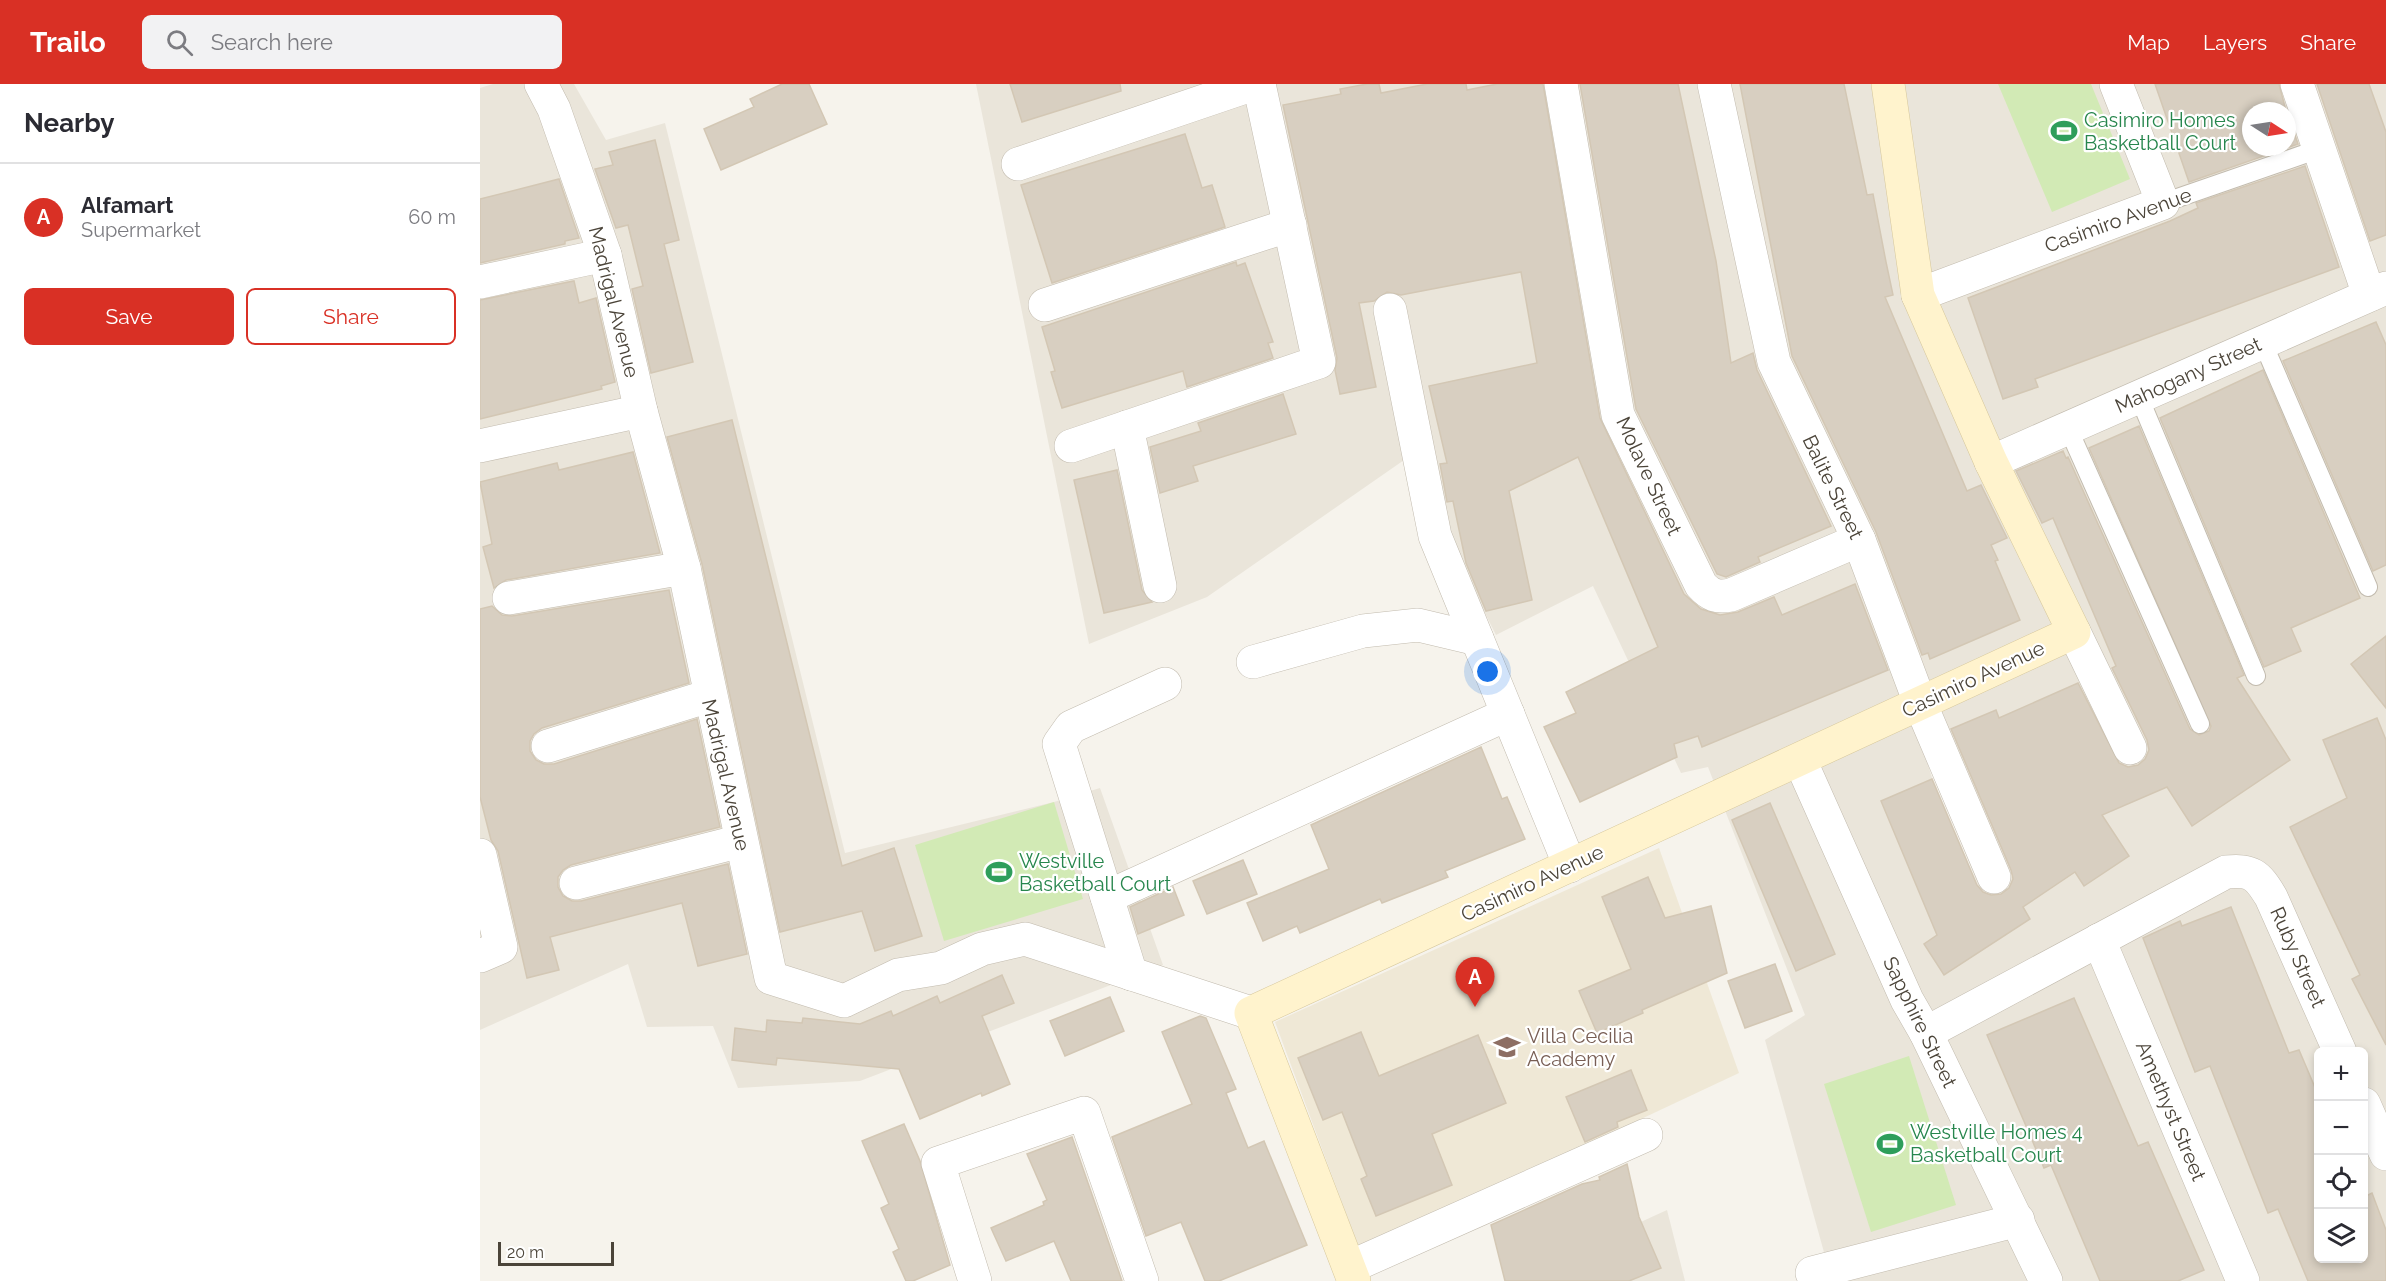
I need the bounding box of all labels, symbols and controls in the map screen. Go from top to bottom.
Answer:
search box [142,15,562,69]
text: Trailo [30,26,106,59]
icon: search [163,26,196,59]
text: Search here [211,29,333,55]
text: Map [2127,30,2170,55]
text: Layers [2203,30,2267,55]
text: Share [2300,30,2356,55]
north arrow [2242,102,2296,156]
text: Nearby [24,108,114,138]
place label: Casimiro Homes Basketball Court [2084,108,2236,155]
sports icon: Casimiro Homes Basketball Court [2049,116,2079,146]
street label: Casimiro Avenue [2041,182,2195,258]
text: Alfamart [81,192,173,218]
text: A [37,205,50,229]
text: 60 m [408,205,456,229]
text: Supermarket [81,218,201,242]
street label: Madrigal Avenue [584,224,644,380]
button: Save [24,288,234,345]
button: Share [246,288,456,345]
street label: Mahogany Street [2111,332,2265,418]
street label: Molave Street [1611,413,1687,539]
street label: Balite Street [1797,431,1869,543]
street label: Casimiro Avenue [1898,635,2048,723]
your location [1473,657,1502,686]
street label: Madrigal Avenue [697,697,755,853]
street label: Casimiro Avenue [1457,839,1607,927]
place label: Westville Basketball Court [1019,849,1171,896]
sports icon: Westville Basketball Court [984,857,1014,887]
street label: Ruby Street [2265,903,2331,1011]
street label: Sapphire Street [1878,953,1962,1092]
pin: A [1456,958,1494,1007]
place label: Villa Cecilia Academy [1527,1024,1633,1071]
school or university icon: Villa Cecilia Academy [1492,1032,1522,1062]
street label: Amethyst Street [2131,1038,2211,1185]
map controls [2314,1047,2368,1263]
button: + [2314,1047,2368,1101]
button: − [2314,1101,2368,1155]
place label: Westville Homes 4 Basketball Court [1910,1120,2083,1167]
sports icon: Westville Homes 4 Basketball Court [1875,1129,1905,1159]
button: locate [2314,1155,2368,1209]
button: layers [2314,1209,2368,1263]
scale bar [498,1239,614,1266]
text: 20 m [507,1243,544,1262]

